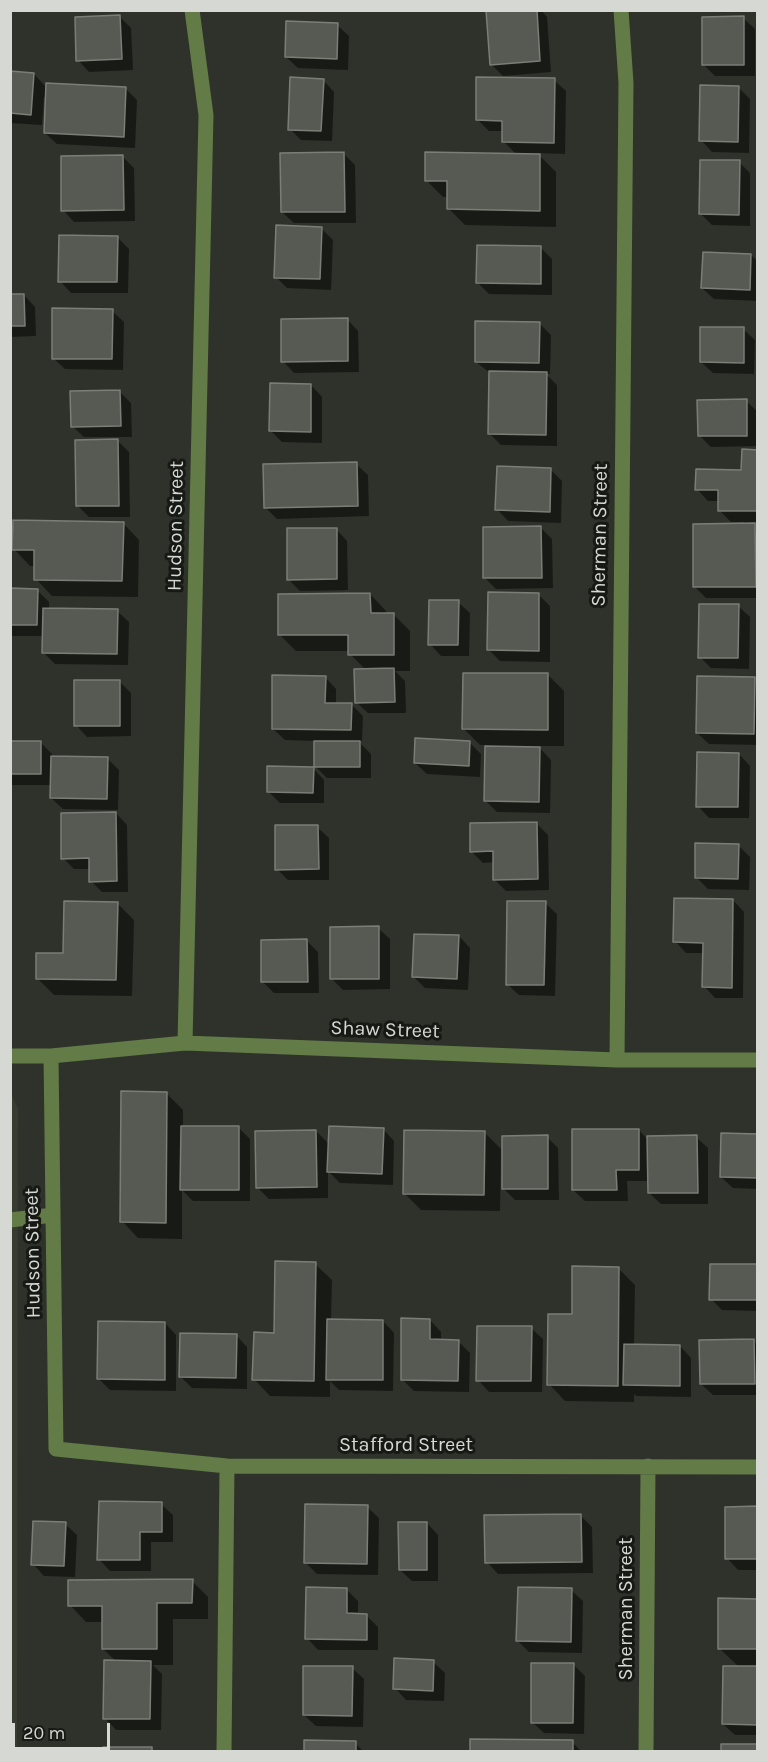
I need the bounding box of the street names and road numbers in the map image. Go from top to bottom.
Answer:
street label: Hudson Street [163,461,189,591]
street label: Sherman Street [587,463,613,607]
street label: Shaw Street [330,1016,440,1044]
street label: Hudson Street [20,1188,46,1318]
street label: Stafford Street [339,1433,473,1457]
street label: Sherman Street [614,1537,638,1681]

